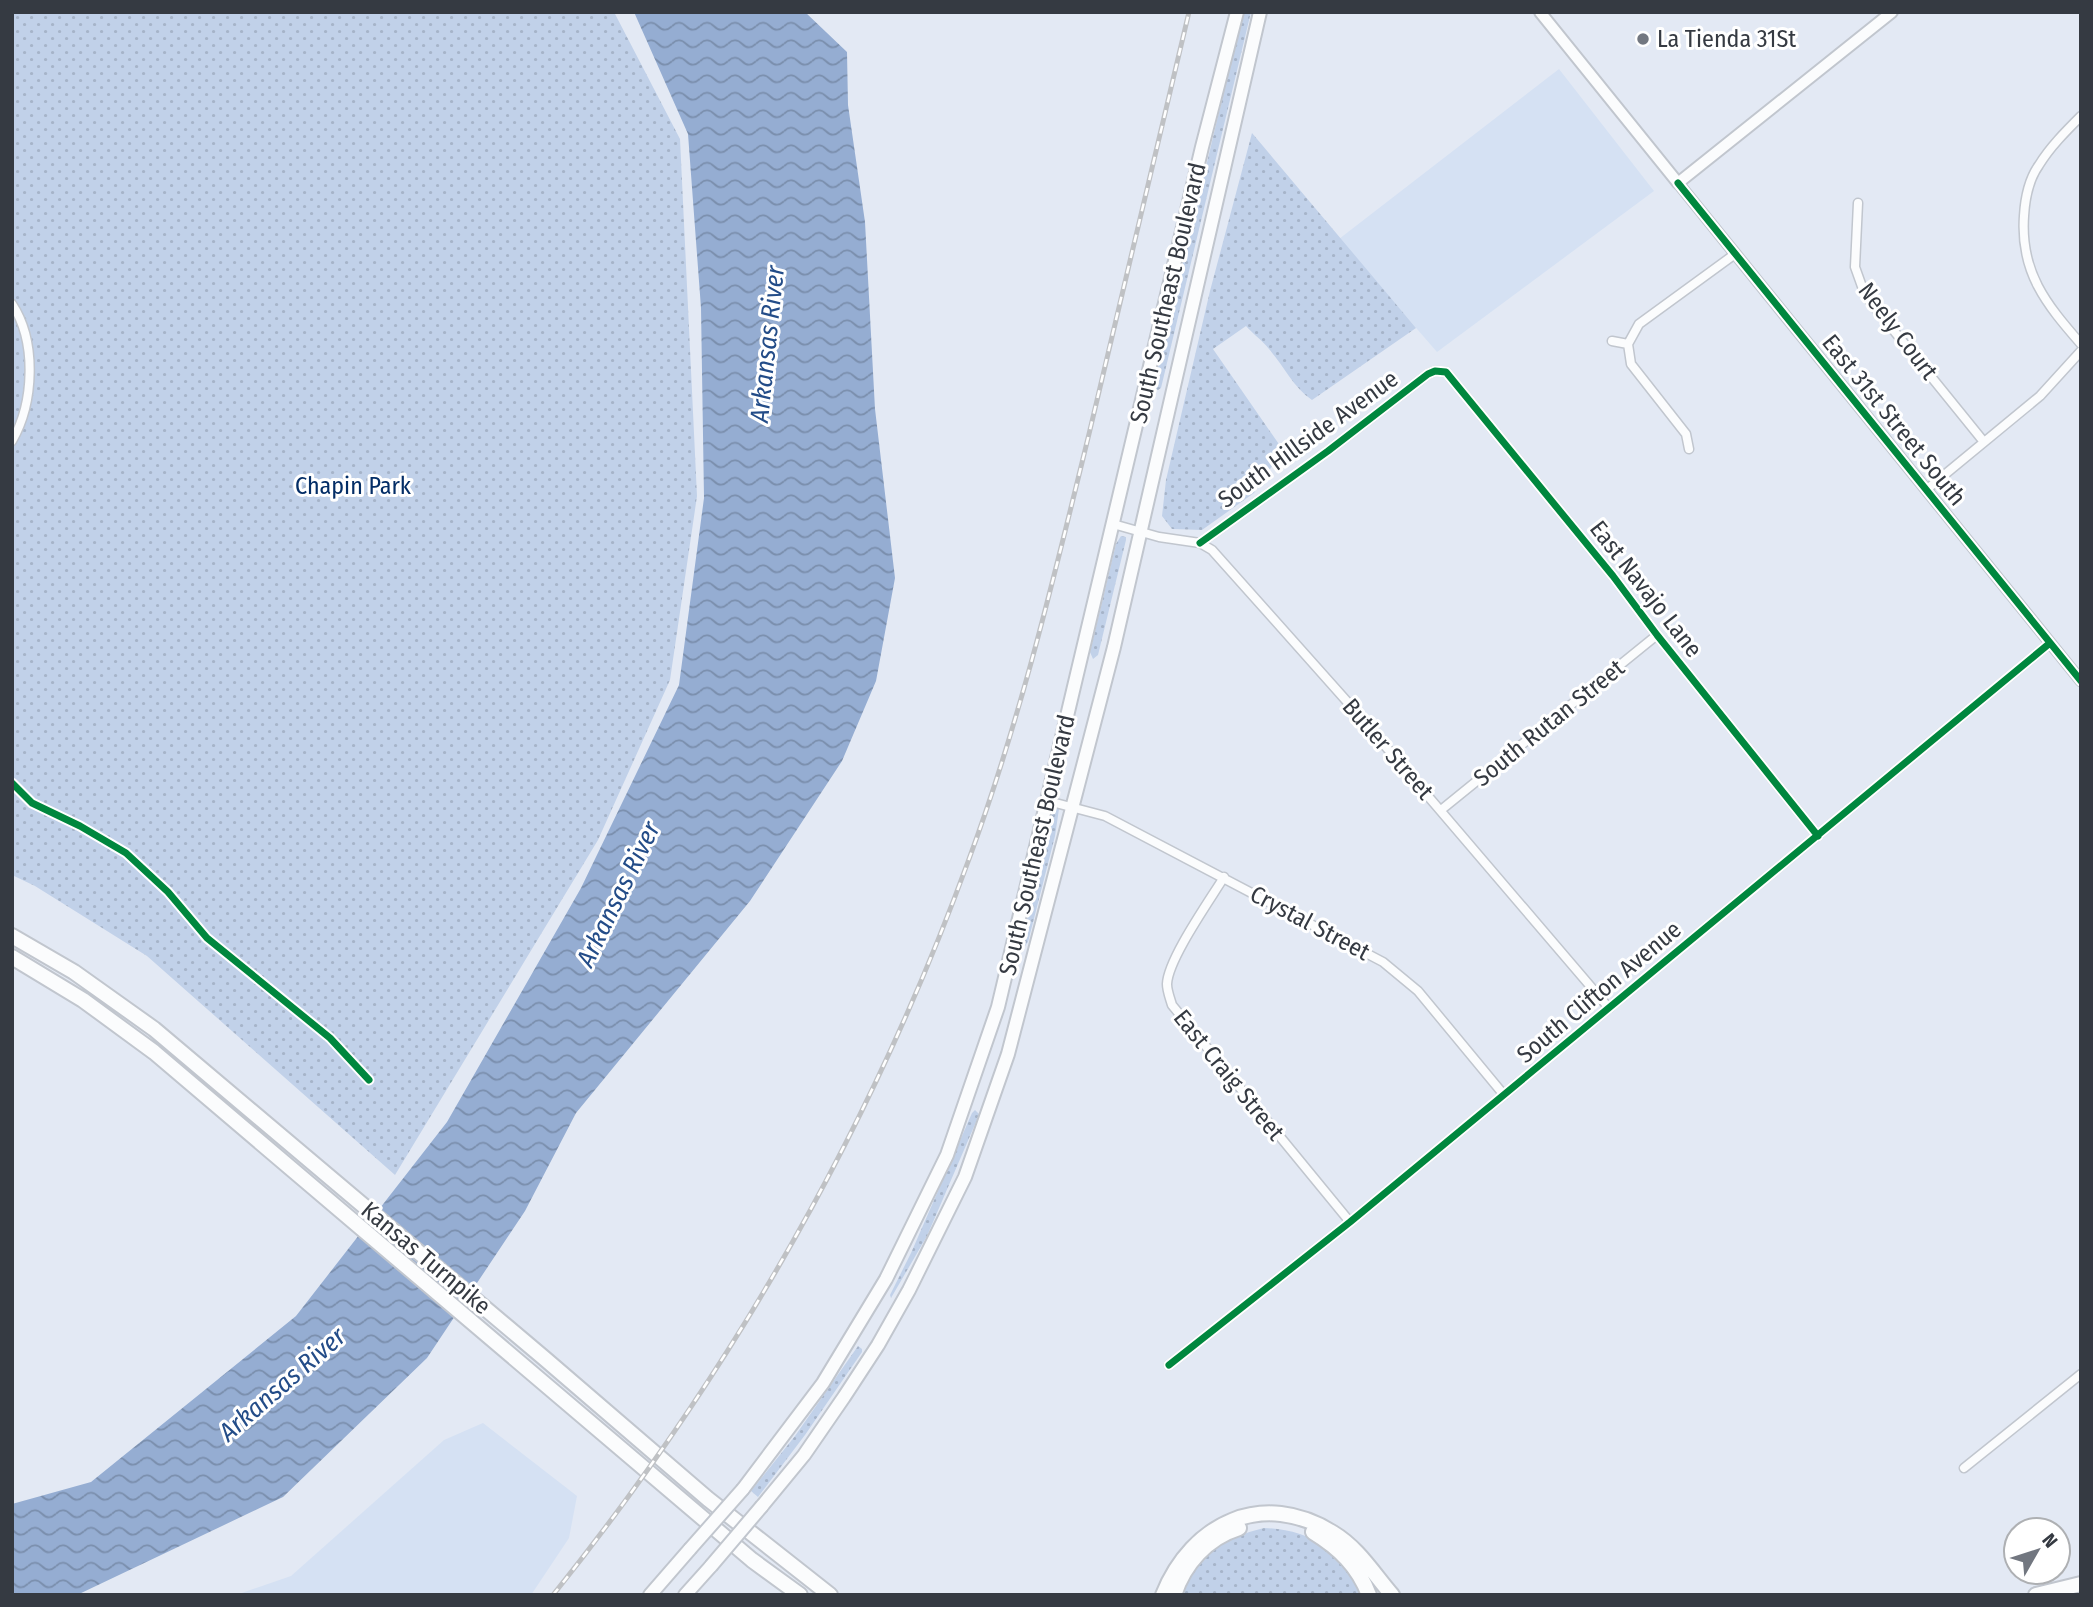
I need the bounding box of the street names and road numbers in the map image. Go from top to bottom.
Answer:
street label: South Southeast Boulevard [1124,160,1212,426]
street label: Neely Court [1853,277,1944,385]
street label: East 31st Street South [1816,329,1972,511]
street label: South Hillside Avenue [1213,364,1403,514]
street label: East Navajo Lane [1584,515,1708,663]
street label: South Rutan Street [1468,654,1630,792]
street label: Butler Street [1337,693,1439,805]
street label: South Southeast Boulevard [993,712,1081,978]
street label: Crystal Street [1246,880,1375,966]
street label: South Clifton Avenue [1511,915,1687,1069]
street label: East Craig Street [1168,1004,1290,1146]
street label: Kansas Turnpike [356,1196,496,1320]

